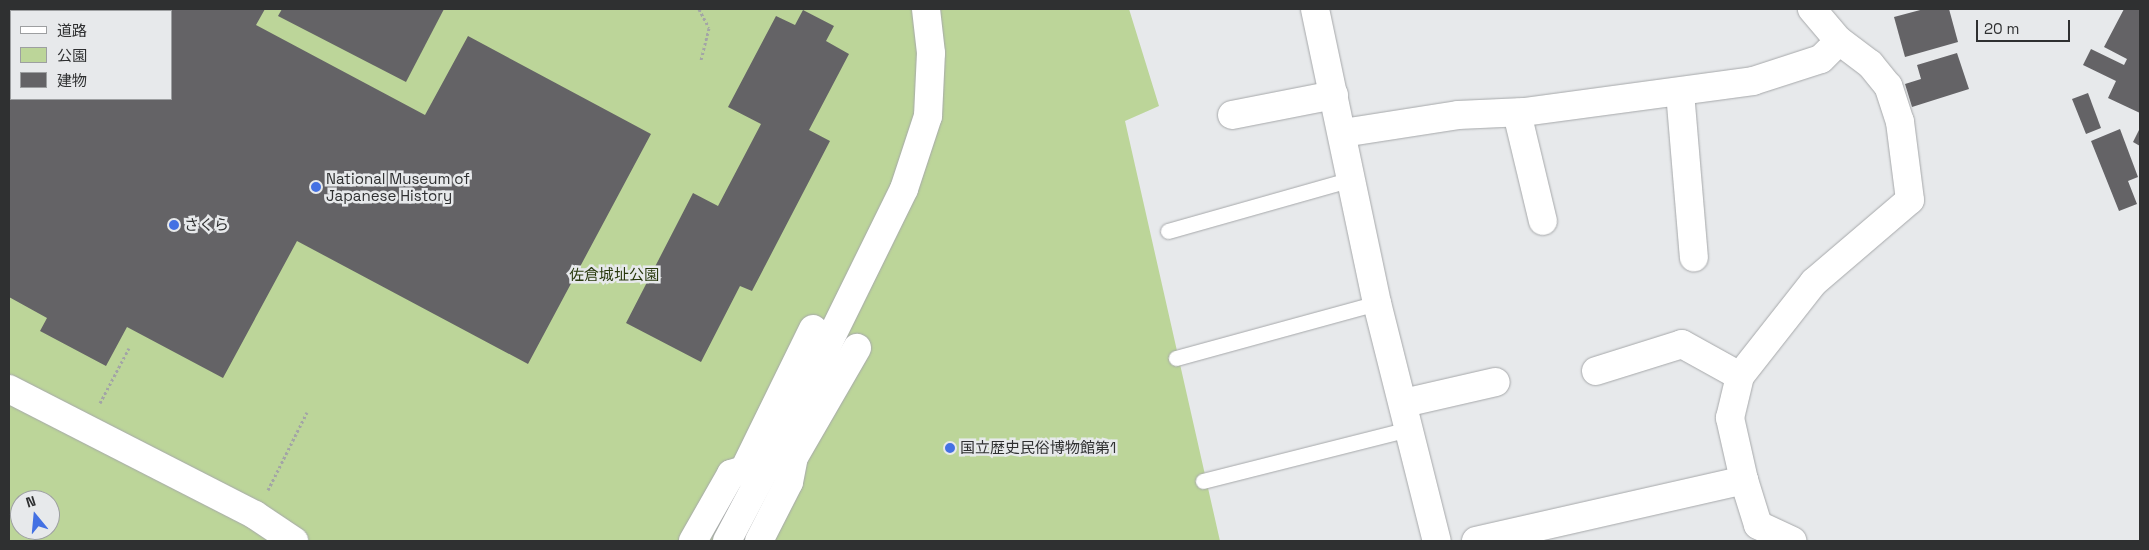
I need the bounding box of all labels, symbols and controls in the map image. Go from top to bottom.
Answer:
legend [10,10,172,100]
scale bar [1979,10,2073,42]
text: 20 m [1984,19,2019,38]
text: 道路 [57,21,87,40]
text: 公園 [57,46,87,65]
text: 建物 [57,71,87,90]
place label: National Museum of Japanese History [326,169,470,204]
marker: National Museum of Japanese History [310,181,322,193]
place label: さくら [184,216,229,234]
marker: さくら [168,219,180,231]
park label: 佐倉城址公園 [569,266,659,284]
place label: 国立歴史民俗博物館第1 [960,439,1116,457]
marker: 国立歴史民俗博物館第1 [944,442,956,454]
north arrow [10,490,60,540]
text: N [24,492,38,512]

